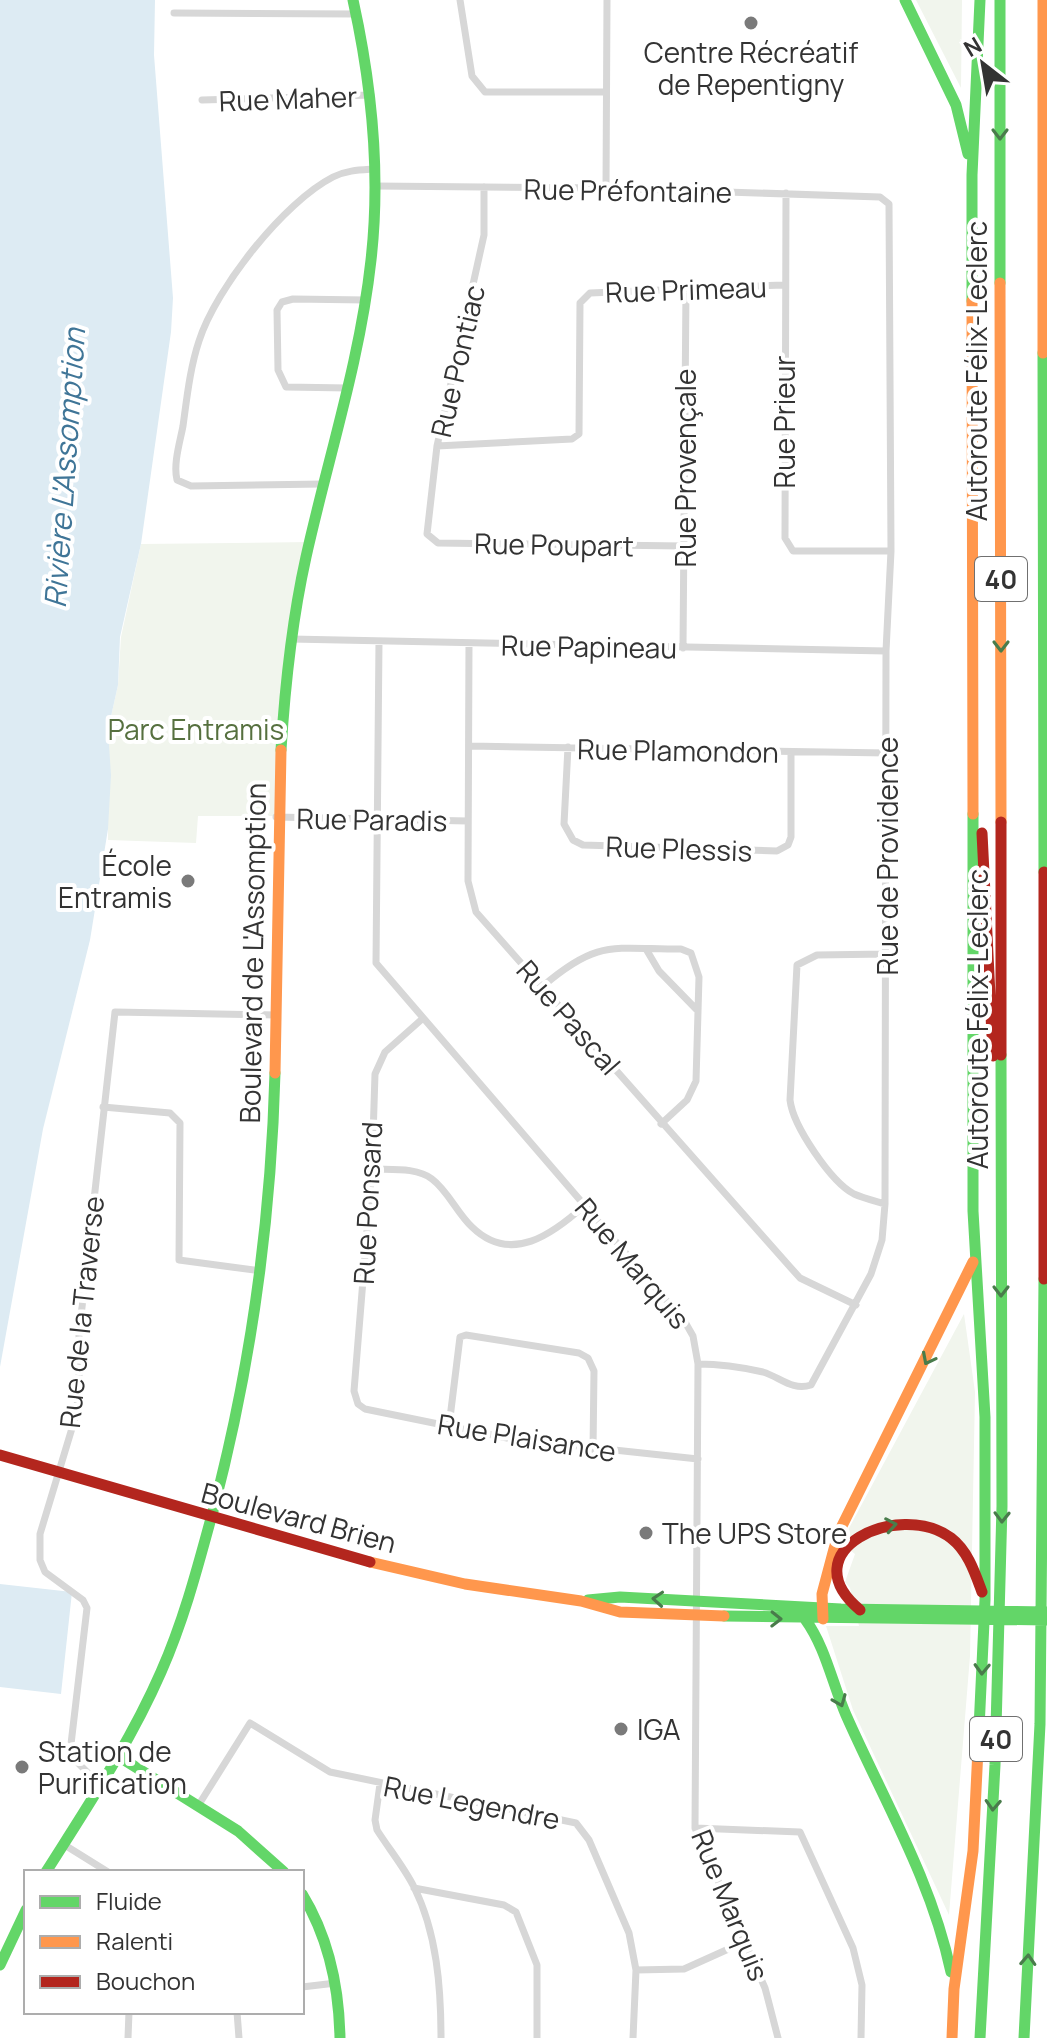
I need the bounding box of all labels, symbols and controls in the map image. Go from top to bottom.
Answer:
marker: Centre Récréatif de Repentigny [742,14,760,32]
north arrow [943,24,1023,104]
text: N [958,30,987,64]
place label: Centre Récréatif de Repentigny [644,33,858,103]
street label: Rue Maher [218,77,358,119]
one-way arrow [991,128,1009,141]
street label: Rue Préfontaine [523,169,733,211]
street label: Autoroute Félix-Leclerc [957,221,995,521]
street label: Rue Primeau [605,267,767,311]
street label: Rue Pontiac [421,281,493,441]
water label: Rivière L'Assomption [34,326,94,609]
street label: Rue Prieur [765,356,803,488]
street label: Rue Provençale [666,369,704,568]
street label: Rue Poupart [474,524,634,564]
road number: 40 [975,557,1027,601]
street label: Rue Papineau [501,625,677,667]
one-way arrow [992,640,1010,653]
park label: Parc Entramis [108,710,284,748]
street label: Rue Plamondon [577,729,779,771]
street label: Rue de Providence [868,737,906,975]
street label: Boulevard de L'Assomption [230,782,274,1124]
street label: Rue Paradis [296,799,448,839]
street label: Rue Plessis [605,826,753,870]
place label: École Entramis [58,846,172,916]
street label: Autoroute Félix-Leclerc [958,869,996,1169]
marker: École Entramis [179,872,197,890]
street label: Rue Pascal [509,952,629,1082]
street label: Rue Ponsard [344,1121,390,1285]
street label: Rue Marquis [567,1190,699,1336]
street label: Rue de la Traverse [50,1194,112,1430]
one-way arrow [993,1285,1010,1298]
one-way arrow [922,1350,938,1365]
street label: Rue Plaisance [435,1404,619,1470]
street label: Boulevard Brien [197,1473,401,1561]
one-way arrow [993,1511,1011,1524]
place label: The UPS Store [662,1514,847,1552]
one-way arrow [884,1518,897,1535]
marker: The UPS Store [637,1524,655,1542]
one-way arrow [651,1591,664,1608]
one-way arrow [770,1610,783,1627]
one-way arrow [974,1663,991,1676]
one-way arrow [830,1693,847,1707]
place label: IGA [637,1710,681,1748]
road number: 40 [970,1717,1022,1761]
marker: IGA [612,1720,630,1738]
place label: Station de Purification [38,1732,187,1802]
marker: Station de Purification [13,1758,31,1776]
street label: Rue Legendre [381,1766,563,1838]
one-way arrow [984,1799,1001,1812]
street label: Rue Marquis [683,1824,779,1986]
legend [24,1870,304,2014]
text: Fluide [96,1884,162,1917]
text: Ralenti [96,1924,173,1957]
one-way arrow [1019,1953,1036,1966]
text: Bouchon [96,1964,195,1997]

